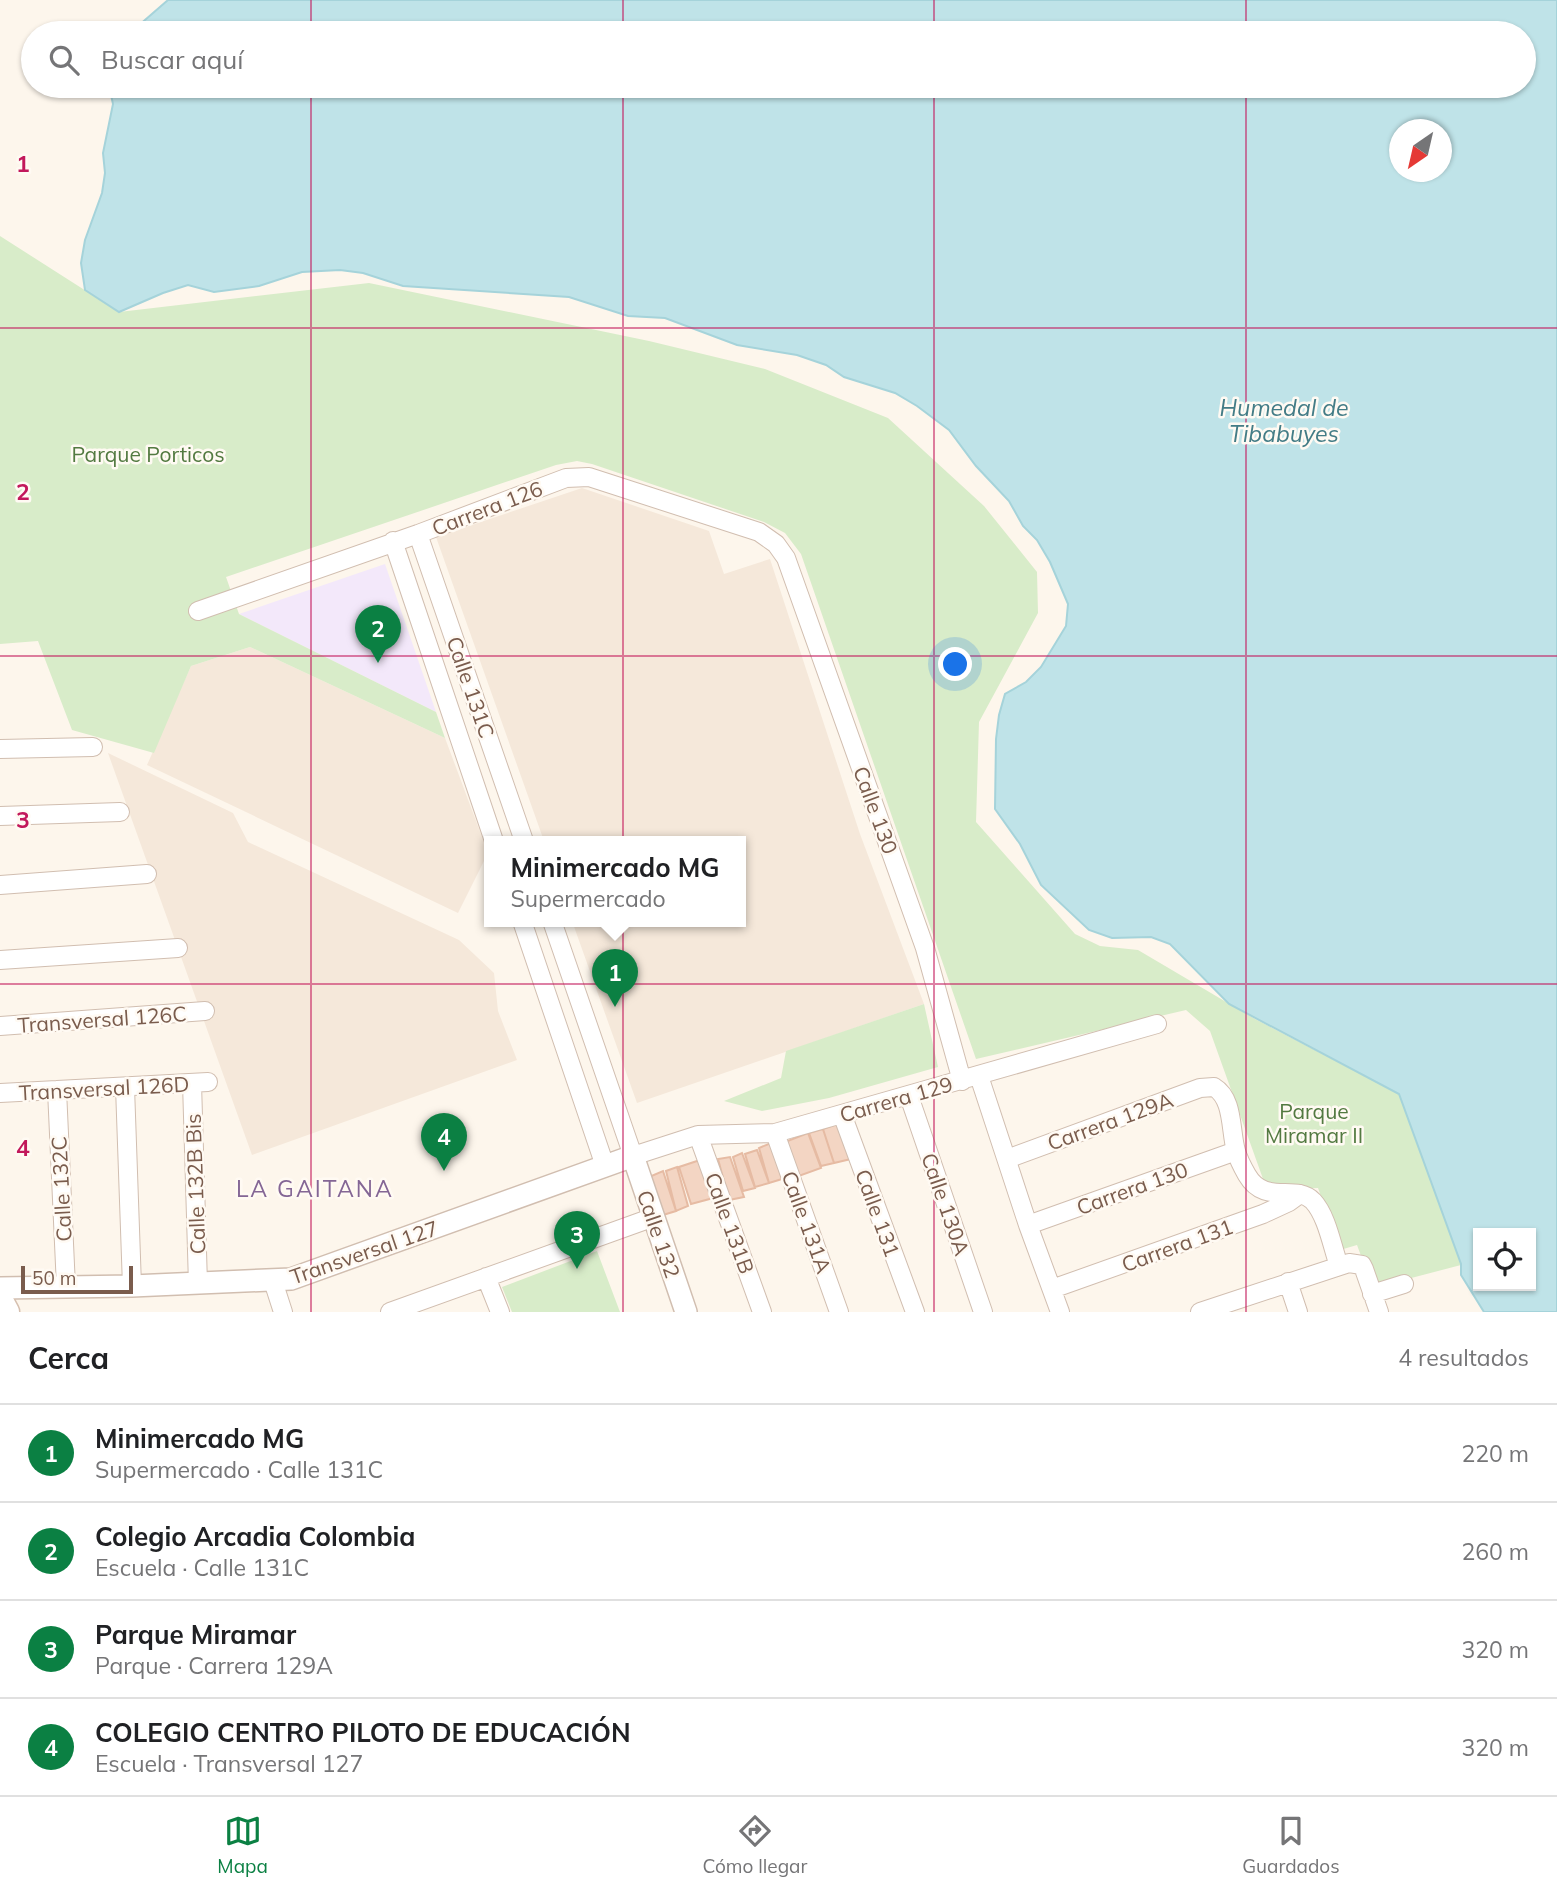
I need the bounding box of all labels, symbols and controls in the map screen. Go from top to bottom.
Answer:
search box [21,21,1536,98]
icon: search [45,41,83,79]
text: Buscar aquí [101,43,244,76]
north arrow [1389,119,1452,182]
text: 1 [16,149,30,178]
water label: Humedal de Tibabuyes [1220,393,1348,448]
park label: Parque Porticos [71,441,225,467]
street label: Carrera 126 [428,475,546,541]
text: 2 [16,477,30,506]
pin: 2 [355,605,401,663]
street label: Calle 131C [442,633,500,741]
your location [938,647,972,681]
street label: Calle 130 [848,763,904,857]
text: 3 [16,805,30,834]
popup [484,836,746,927]
text: Minimercado MG [510,851,720,884]
text: Supermercado [510,884,666,913]
pin: 1 [592,949,638,1007]
street label: Transversal 126C [17,1000,187,1038]
street label: Carrera 129 [836,1070,956,1128]
street label: Transversal 126D [18,1071,190,1105]
street label: Carrera 129A [1044,1086,1177,1156]
park label: Parque Miramar II [1265,1098,1363,1148]
street label: Calle 132B Bis [180,1113,210,1255]
pin: 4 [421,1113,467,1171]
text: 4 [16,1133,30,1162]
street label: Calle 132C [45,1136,77,1242]
street label: Calle 130A [916,1149,976,1259]
street label: Carrera 130 [1073,1156,1191,1220]
street label: Calle 131 [850,1166,906,1260]
street label: Calle 131A [777,1167,838,1277]
street label: Calle 131B [700,1169,760,1277]
district label: LA GAITANA [236,1174,394,1203]
street label: Calle 132 [632,1187,686,1281]
pin: 3 [554,1211,600,1269]
street label: Carrera 131 [1118,1213,1236,1277]
street label: Transversal 127 [287,1214,441,1290]
map controls [1473,1228,1536,1291]
button: locate [1473,1228,1536,1291]
scale bar [21,1263,133,1295]
text: 50 m [32,1266,76,1290]
text: Cerca [28,1339,109,1377]
text: 4 resultados [1398,1343,1529,1372]
text: Minimercado MG [95,1422,304,1455]
text: 1 [44,1439,58,1468]
text: 220 m [1461,1439,1529,1468]
text: Supermercado · Calle 131C [95,1455,383,1484]
text: Colegio Arcadia Colombia [95,1520,415,1553]
text: 2 [44,1537,58,1566]
text: 260 m [1461,1537,1529,1566]
text: Escuela · Calle 131C [95,1553,309,1582]
text: Parque Miramar [95,1618,296,1651]
text: 3 [44,1635,58,1664]
text: 320 m [1461,1635,1529,1664]
text: Parque · Carrera 129A [95,1651,333,1680]
text: COLEGIO CENTRO PILOTO DE EDUCACIÓN [95,1716,631,1749]
text: 4 [44,1733,58,1762]
text: 320 m [1461,1733,1529,1762]
text: Escuela · Transversal 127 [95,1749,363,1778]
tab: Mapa [217,1812,268,1878]
tab: Cómo llegar [703,1812,807,1878]
tab: Guardados [1242,1812,1340,1878]

